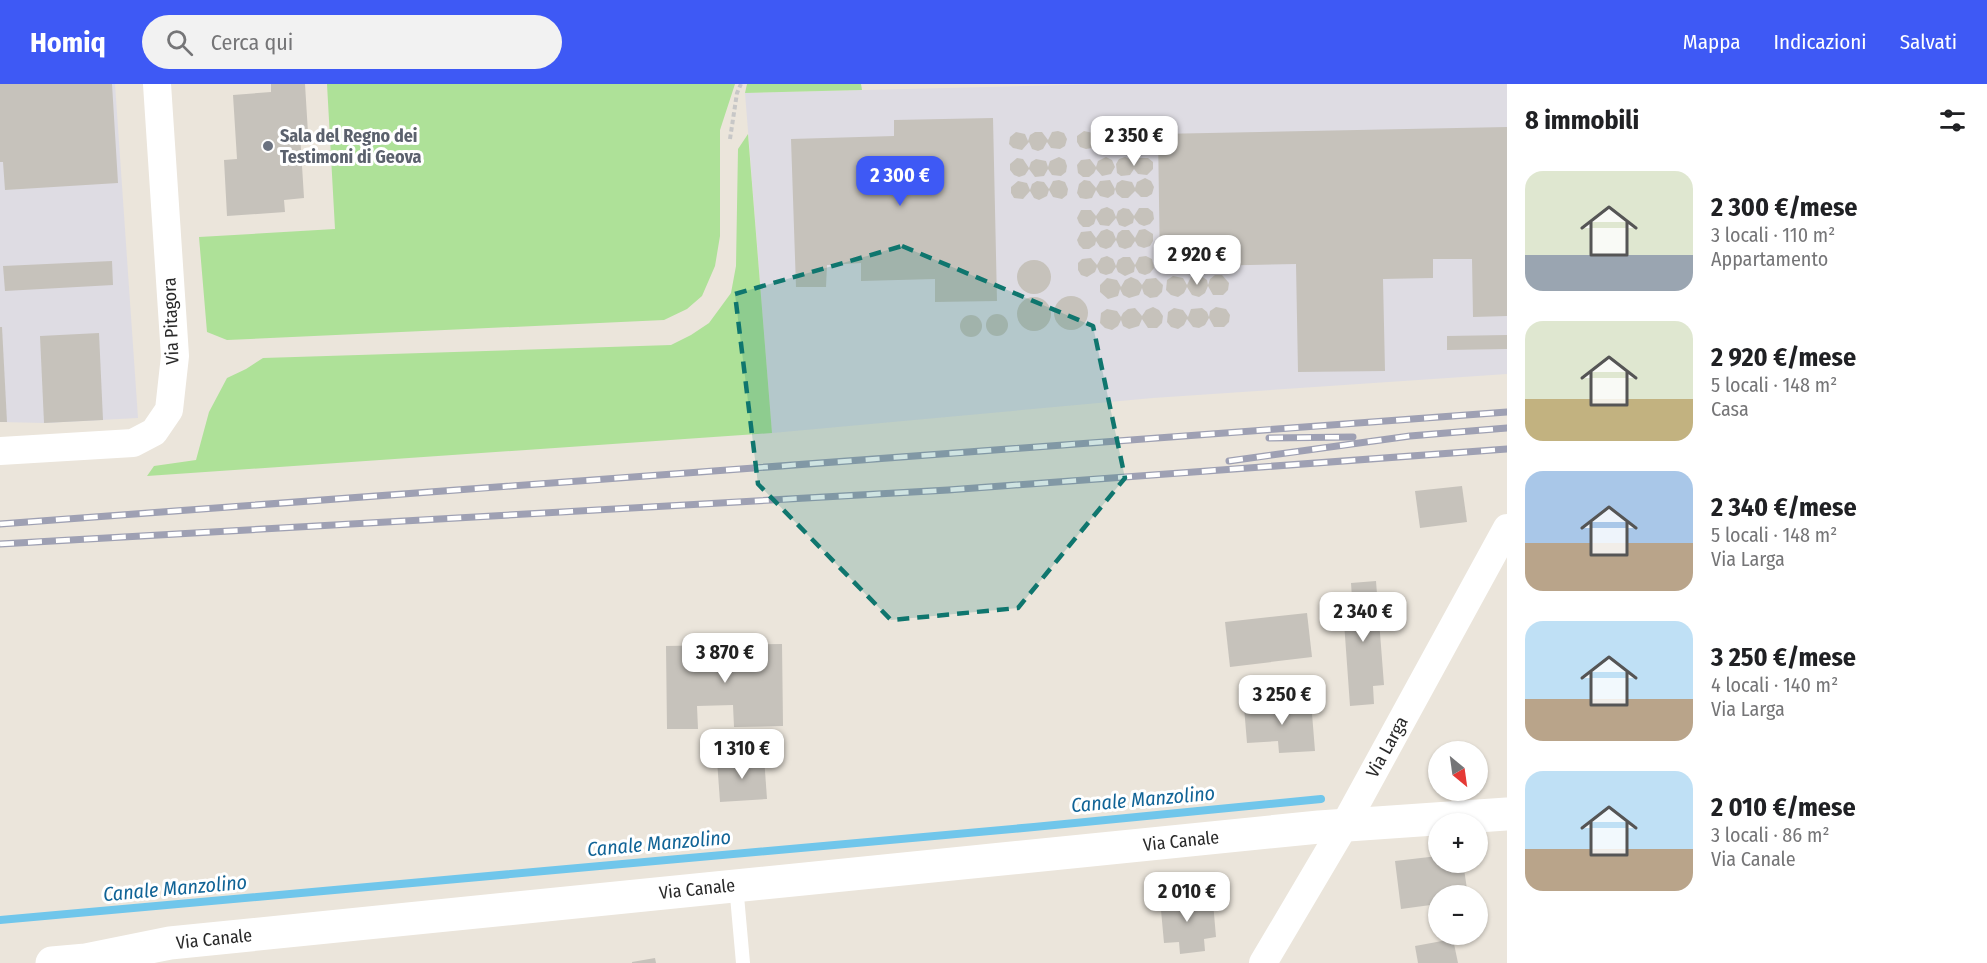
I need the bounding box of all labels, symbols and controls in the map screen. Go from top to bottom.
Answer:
search box [142,15,562,69]
text: Homiq [30,26,106,59]
icon: search [163,26,196,59]
text: Cerca qui [211,29,293,56]
text: Mappa [1683,29,1740,55]
text: Indicazioni [1773,29,1867,55]
text: Salvati [1900,29,1957,55]
icon: filters [1936,104,1969,137]
text: 8 immobili [1525,105,1639,136]
pin: 2 350 € [1079,116,1189,167]
text: 2 350 € [1105,123,1163,147]
place label: Sala del Regno dei Testimoni di Geova [280,125,422,168]
marker: Sala del Regno dei Testimoni di Geova [261,139,275,153]
pin: 2 300 € [845,156,955,207]
text: 2 300 € [870,163,930,187]
text: 2 300 €/mese [1711,192,1857,223]
icon: home [1573,195,1645,267]
text: 3 locali · 110 m² [1711,223,1835,247]
pin: 2 920 € [1142,235,1252,286]
text: 2 920 € [1168,242,1226,266]
text: Appartamento [1711,247,1828,271]
street label: Via Pitagora [158,277,184,365]
text: 2 920 €/mese [1711,342,1856,373]
icon: home [1573,345,1645,417]
text: 5 locali · 148 m² [1711,373,1837,397]
text: Casa [1711,397,1749,421]
text: 2 340 €/mese [1711,492,1857,523]
icon: home [1573,495,1645,567]
text: 5 locali · 148 m² [1711,523,1837,547]
text: Via Larga [1711,547,1785,571]
pin: 2 340 € [1308,592,1418,643]
text: 2 340 € [1334,599,1392,623]
pin: 3 870 € [670,633,780,684]
text: 3 870 € [696,640,754,664]
text: 3 250 €/mese [1711,642,1856,673]
icon: home [1573,645,1645,717]
text: 4 locali · 140 m² [1711,673,1838,697]
pin: 3 250 € [1227,675,1337,726]
text: 3 250 € [1253,682,1311,706]
text: Via Larga [1711,697,1785,721]
street label: Via Larga [1361,712,1413,781]
pin: 1 310 € [687,729,797,780]
text: 1 310 € [714,736,770,760]
north arrow [1428,741,1488,801]
map controls [1428,741,1488,945]
water label: Canale Manzolino [1070,781,1216,817]
text: 2 010 €/mese [1711,792,1856,823]
icon: home [1573,795,1645,867]
button: + [1428,813,1488,873]
text: 3 locali · 86 m² [1711,823,1829,847]
water label: Canale Manzolino [586,825,732,861]
street label: Via Canale [1142,826,1220,856]
text: Via Canale [1711,847,1796,871]
water label: Canale Manzolino [102,870,248,906]
pin: 2 010 € [1132,872,1242,923]
street label: Via Canale [658,874,736,904]
text: 2 010 € [1158,879,1216,903]
button: − [1428,885,1488,945]
street label: Via Canale [175,924,253,954]

